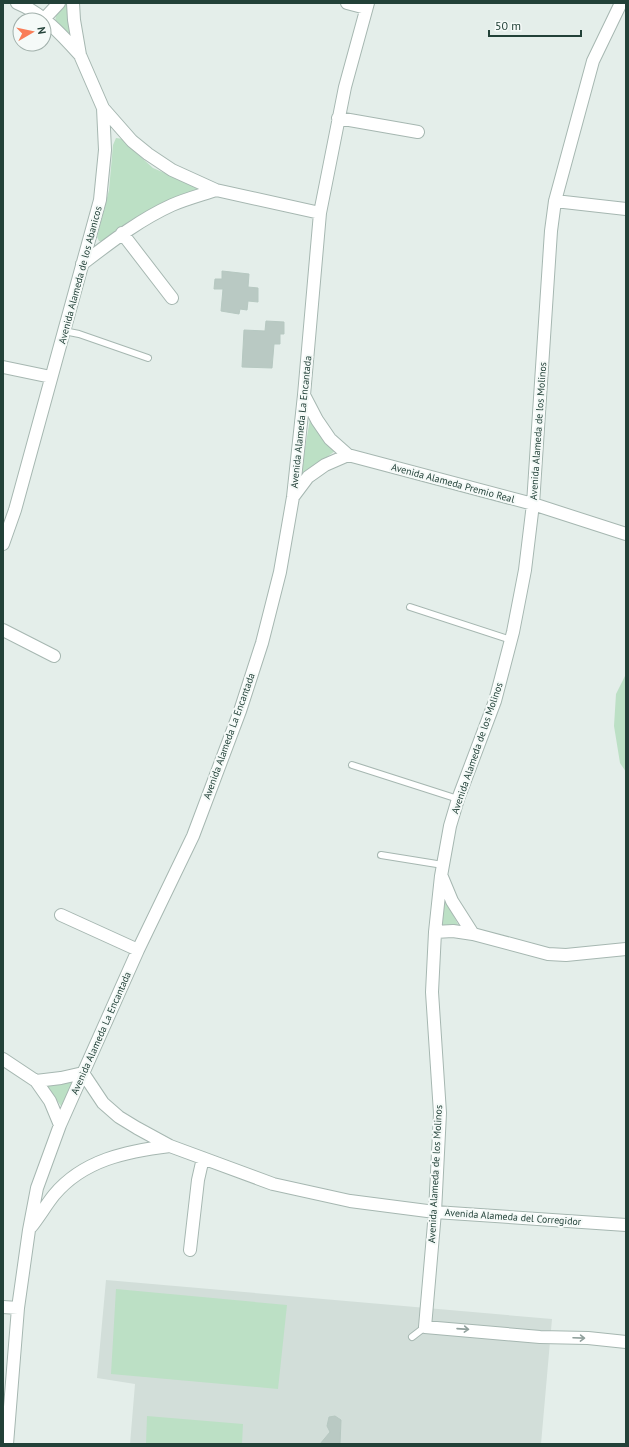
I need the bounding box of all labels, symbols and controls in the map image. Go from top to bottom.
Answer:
north arrow [12,12,52,52]
scale bar [489,12,581,38]
text: 50 m [495,18,521,33]
text: N [34,26,49,35]
street label: Avenida Alameda de los Abanicos [55,205,105,345]
street label: Avenida Alameda La Encantada [288,355,314,489]
street label: Avenida Alameda de los Molinos [527,362,549,500]
street label: Avenida Alameda Premio Real [390,460,516,506]
street label: Avenida Alameda La Encantada [200,671,258,801]
street label: Avenida Alameda de los Molinos [448,681,506,815]
street label: Avenida Alameda La Encantada [68,970,134,1096]
street label: Avenida Alameda de los Molinos [425,1105,445,1243]
street label: Avenida Alameda del Corregidor [444,1206,582,1228]
one-way arrow [456,1326,469,1333]
one-way arrow [572,1334,585,1342]

